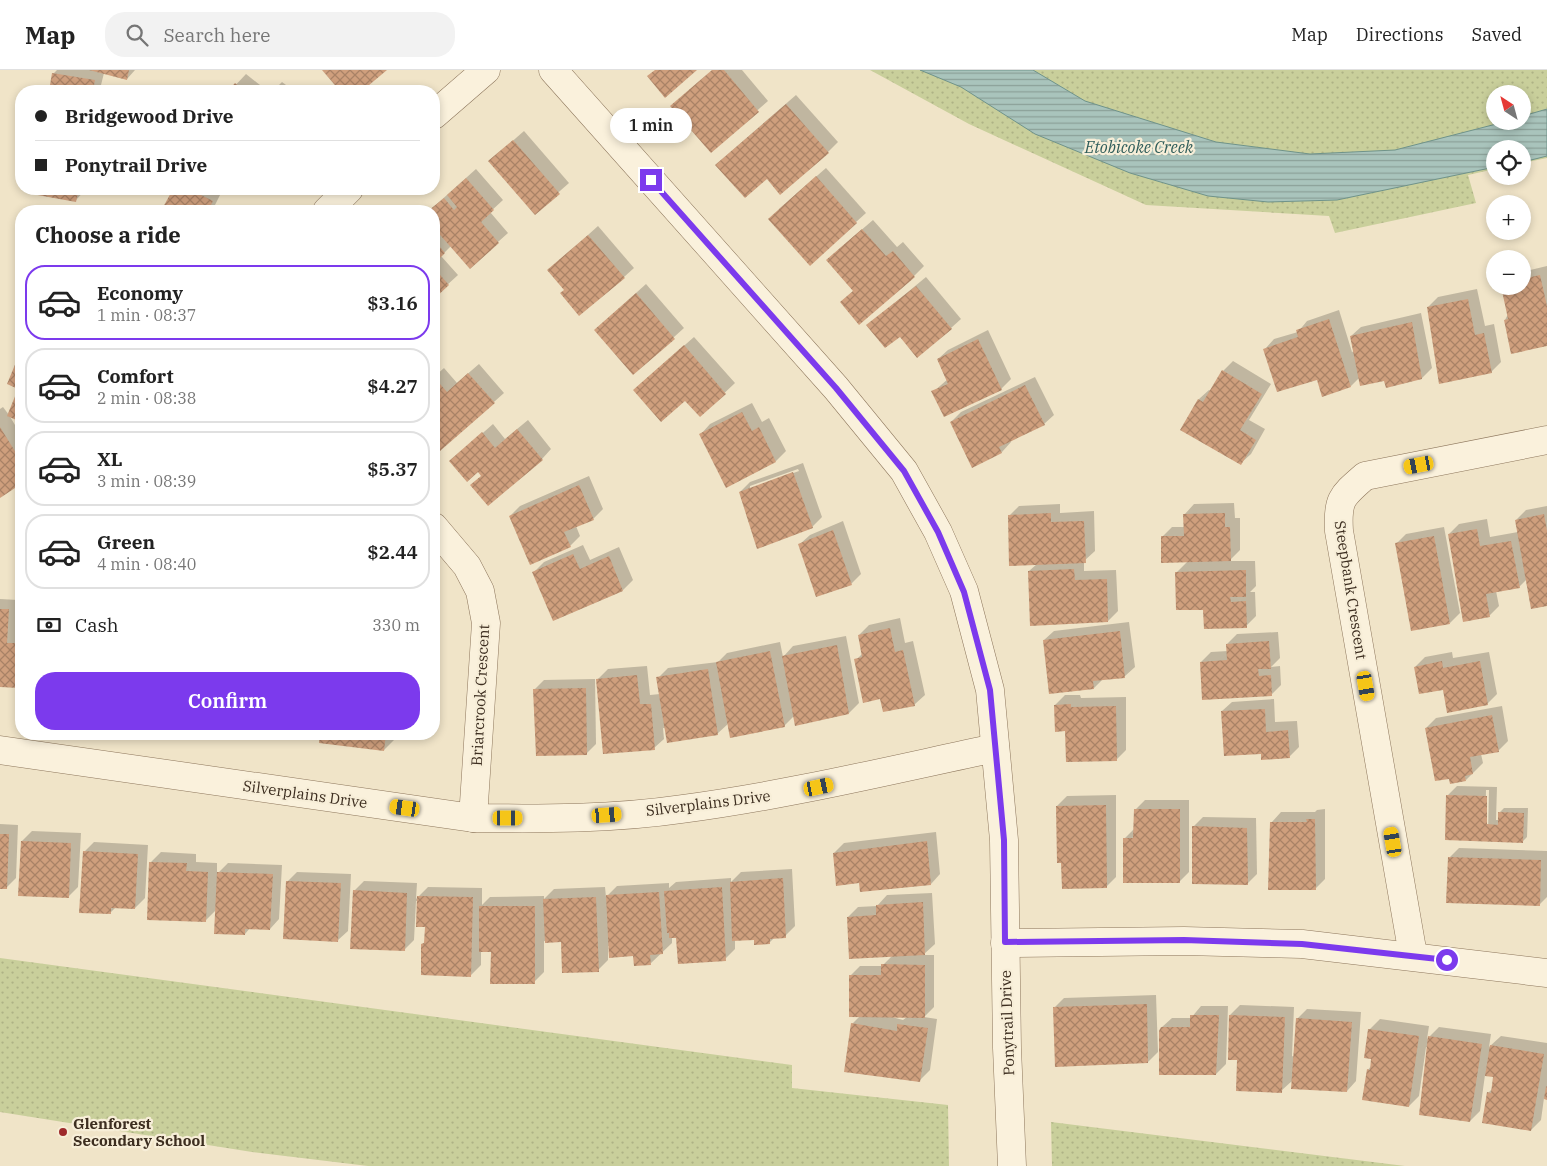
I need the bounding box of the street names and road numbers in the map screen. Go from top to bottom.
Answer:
street label: Steepbank Crescent [1331,519,1371,661]
street label: Briarcrook Crescent [467,624,493,766]
street label: Silverplains Drive [242,776,368,812]
street label: Silverplains Drive [645,786,771,820]
street label: Ponytrail Drive [996,970,1018,1076]

